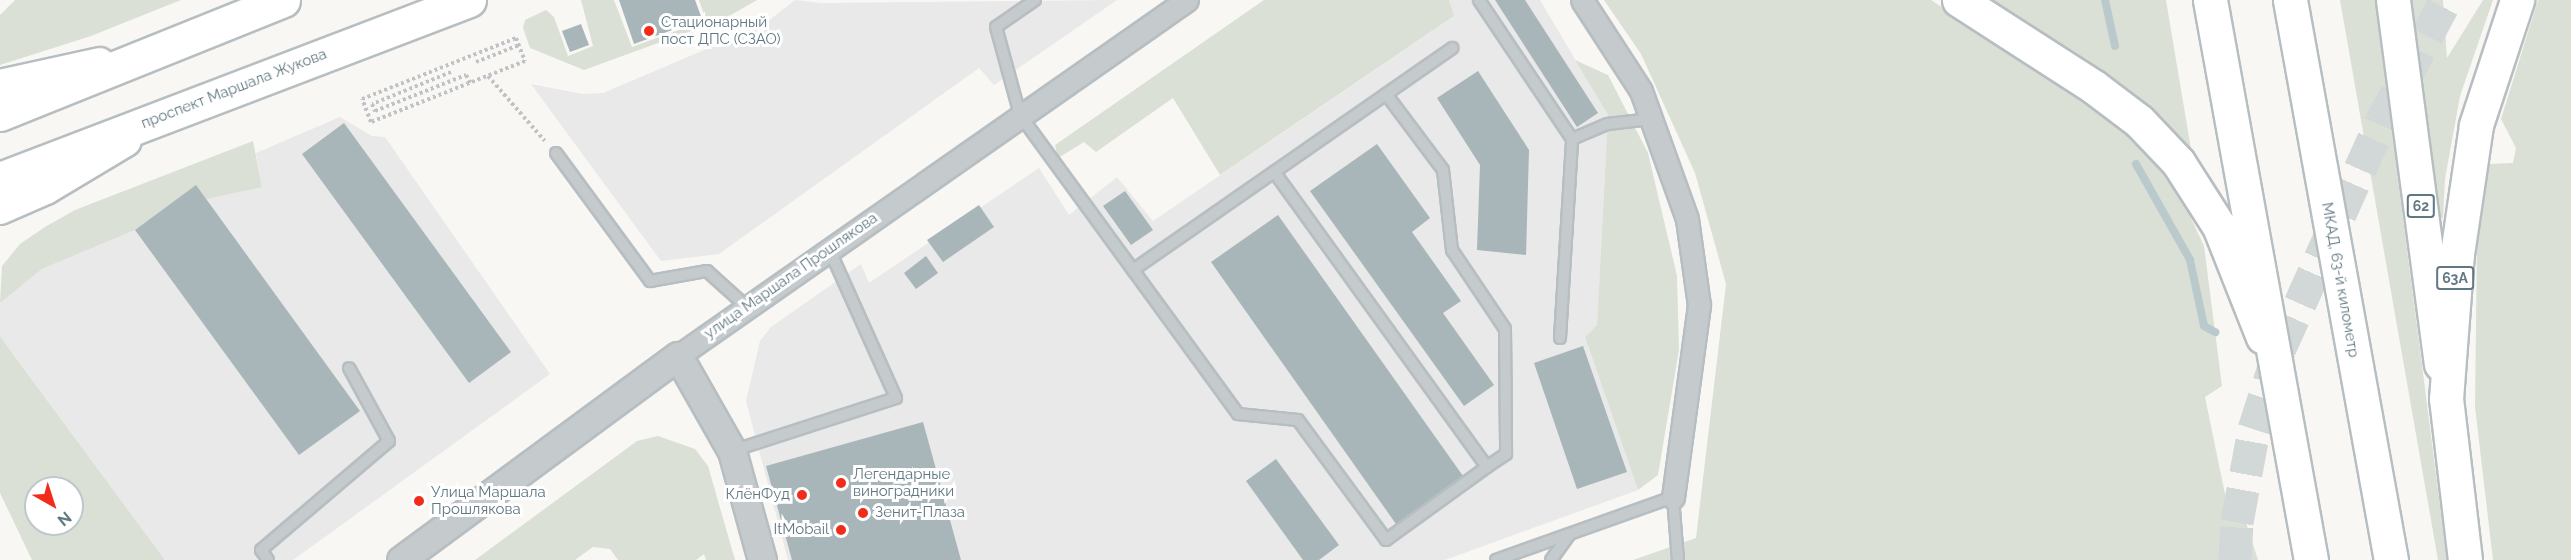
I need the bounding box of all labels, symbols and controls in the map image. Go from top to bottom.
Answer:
place label: Стационарный пост ДПС (СЗАО) [661,13,780,48]
marker: Стационарный пост ДПС (СЗАО) [642,24,656,38]
street label: проспект Маршала Жукова [139,45,329,133]
road number: 62 [2406,195,2436,217]
street label: МКАД, 63-й километр [2317,201,2363,359]
street label: улица Маршала Прошлякова [701,209,881,343]
road number: 63A [2436,267,2474,289]
place label: Легендарные виноградники [853,465,954,500]
north arrow [24,476,84,536]
marker: Легендарные виноградники [834,476,848,490]
place label: Улица Маршала Прошлякова [431,483,546,518]
place label: КлёнФуд [726,486,790,504]
marker: КлёнФуд [795,488,809,502]
marker: Улица Маршала Прошлякова [412,494,426,508]
place label: Зенит-Плаза [875,504,965,522]
marker: Зенит-Плаза [856,506,870,520]
text: N [54,508,75,530]
place label: ItMobail [774,521,829,539]
marker: ItMobail [834,523,848,537]

